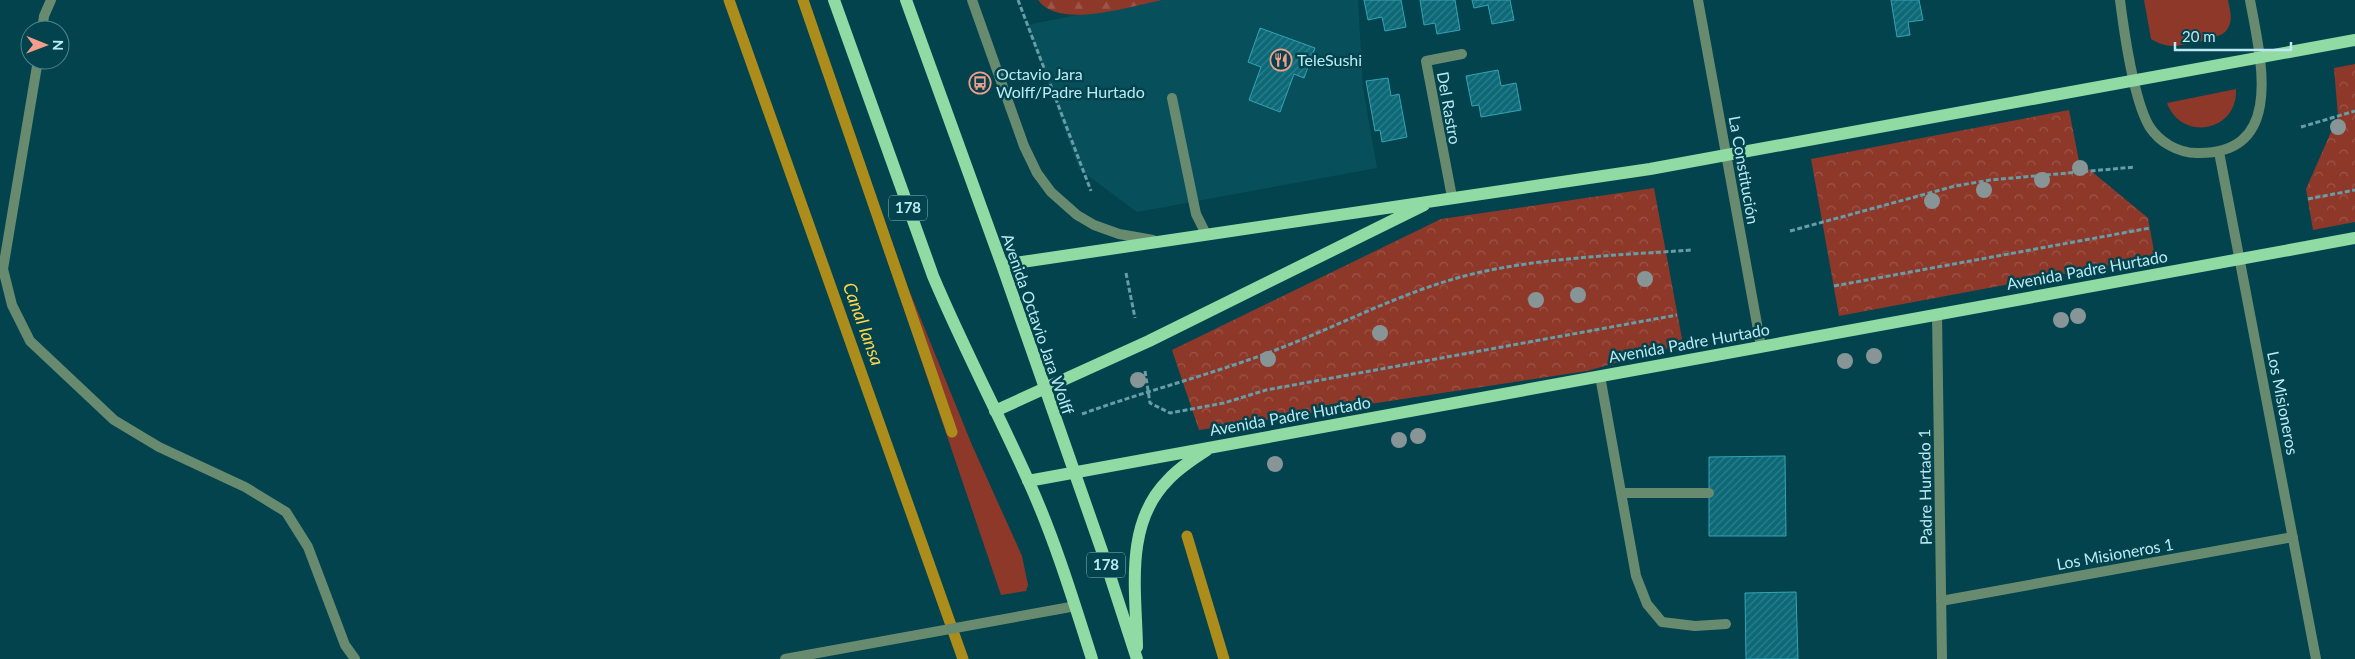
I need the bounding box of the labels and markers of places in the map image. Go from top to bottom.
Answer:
restaurant icon: TeleSushi [1269,48,1293,72]
place label: TeleSushi [1297,50,1362,69]
place label: Octavio Jara Wolff/Padre Hurtado [996,64,1145,101]
bus stop icon: Octavio Jara Wolff/Padre Hurtado [968,71,992,95]

